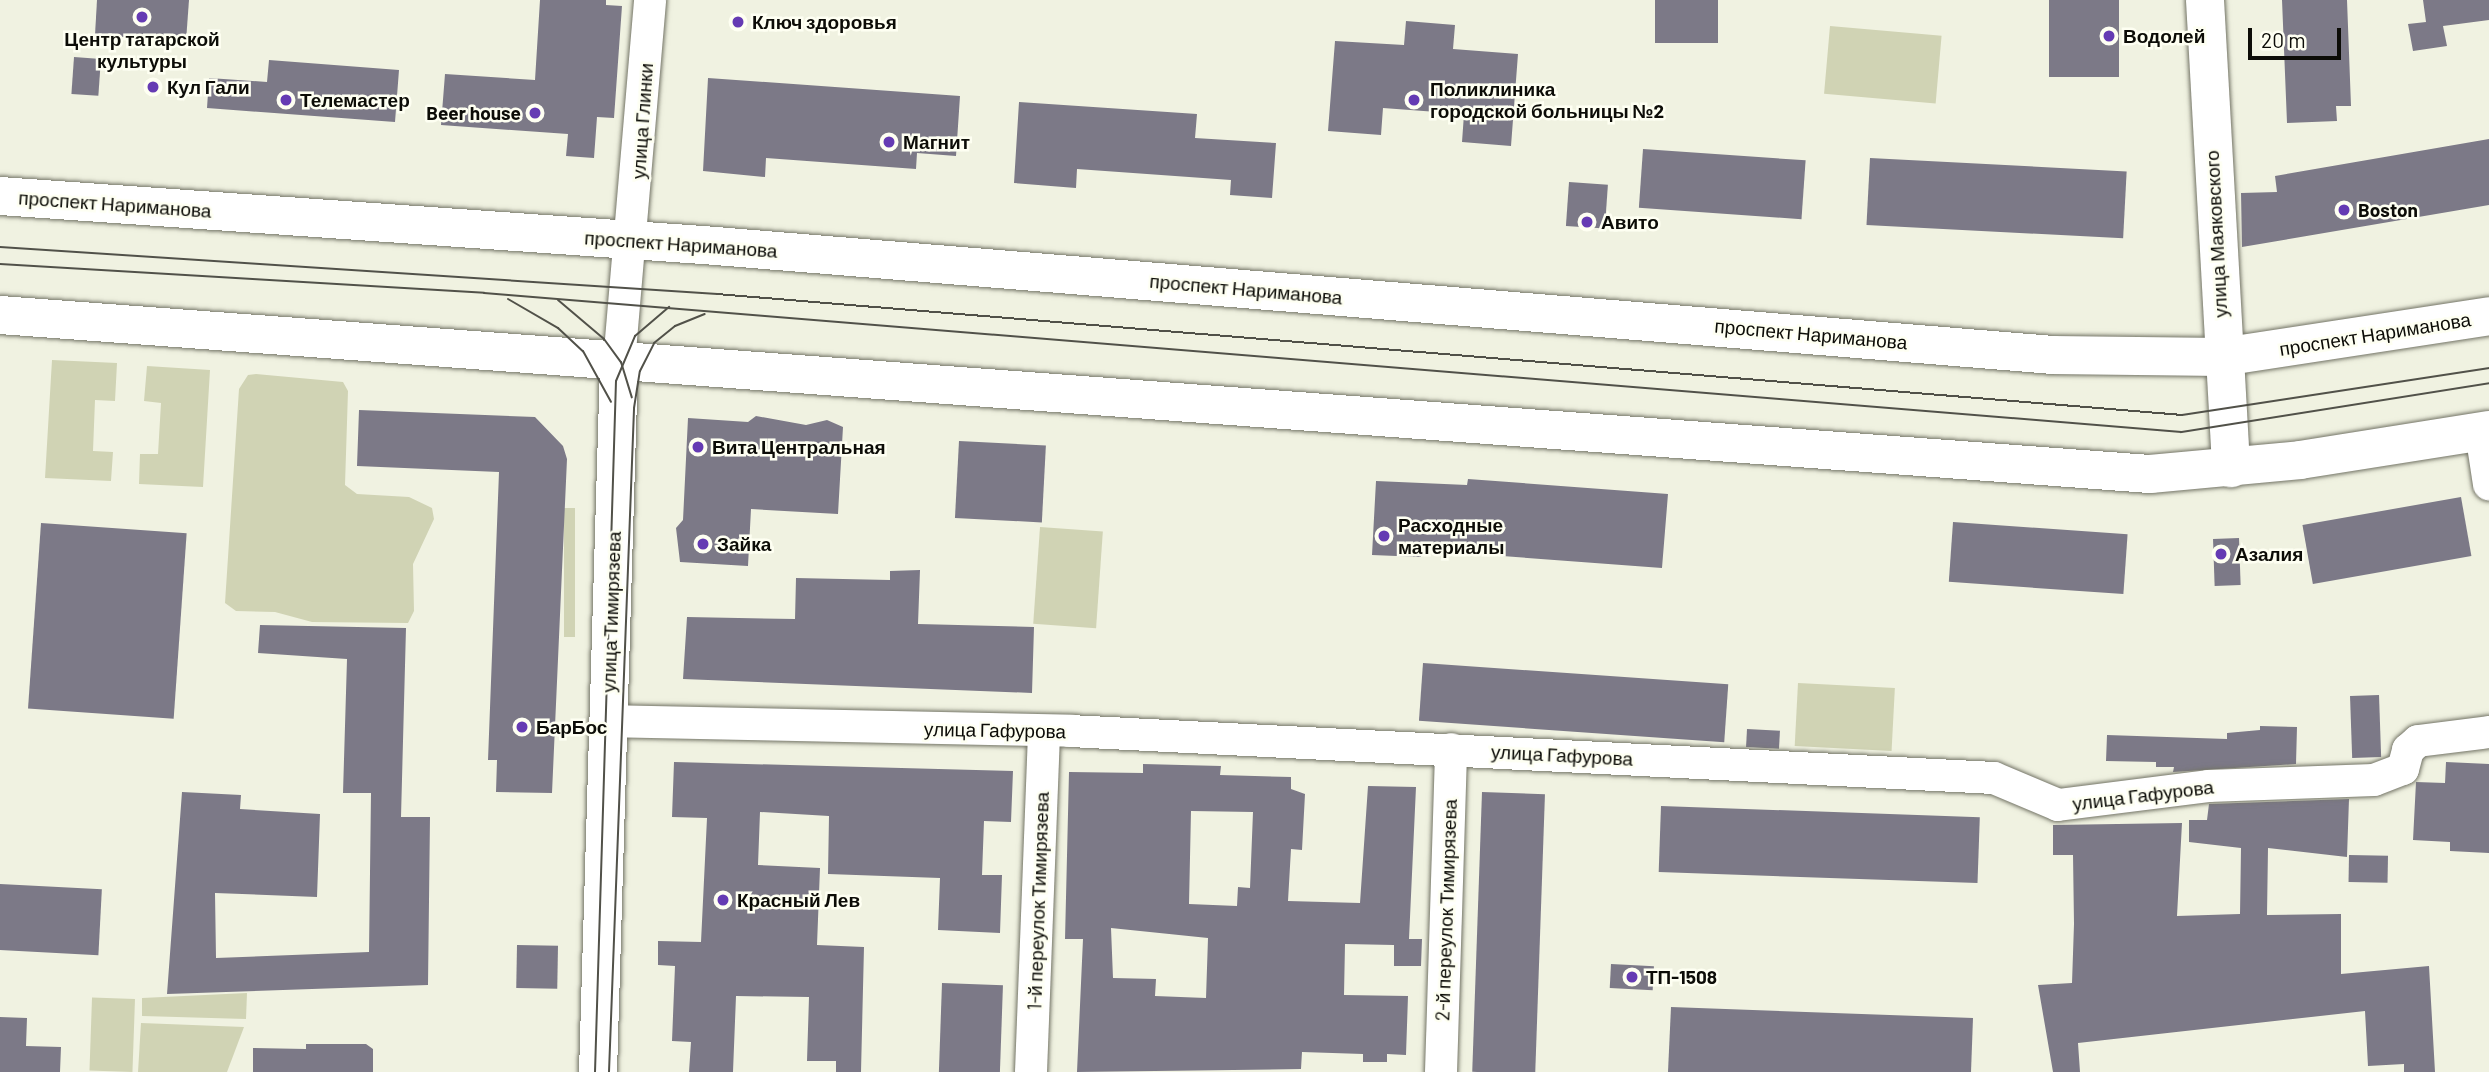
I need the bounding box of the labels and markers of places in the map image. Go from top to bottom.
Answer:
marker: Центр татарской культуры [134,9,150,25]
place label: Ключ здоровья [752,11,897,33]
marker: Ключ здоровья [730,14,746,30]
place label: Водолей [2123,25,2205,47]
place label: Центр татарской культуры [64,28,220,72]
marker: Водолей [2101,28,2117,44]
place label: Кул Гали [167,76,250,98]
place label: Поликлиника городской больницы №2 [1430,78,1664,122]
marker: Кул Гали [145,79,161,95]
place label: Телемастер [300,89,410,111]
marker: Поликлиника городской больницы №2 [1404,90,1424,110]
marker: Телемастер [278,92,294,108]
place label: Beer house [426,102,521,124]
marker: Beer house [527,105,543,121]
place label: Магнит [903,131,970,153]
marker: Магнит [881,134,897,150]
place label: Boston [2358,199,2418,221]
marker: Boston [2336,202,2352,218]
place label: Авито [1601,211,1659,233]
marker: Авито [1579,214,1595,230]
place label: Вита Центральная [712,436,886,458]
marker: Вита Центральная [690,439,706,455]
place label: Расходные материалы [1398,514,1504,558]
marker: Расходные материалы [1376,528,1392,544]
place label: Зайка [717,533,771,555]
marker: Зайка [695,536,711,552]
place label: Азалия [2235,543,2303,565]
marker: Азалия [2213,546,2229,562]
place label: БарБос [536,716,607,738]
marker: БарБос [514,719,530,735]
place label: Красный Лев [737,889,860,911]
marker: Красный Лев [715,892,731,908]
place label: ТП-1508 [1646,966,1717,988]
marker: ТП-1508 [1624,969,1640,985]

